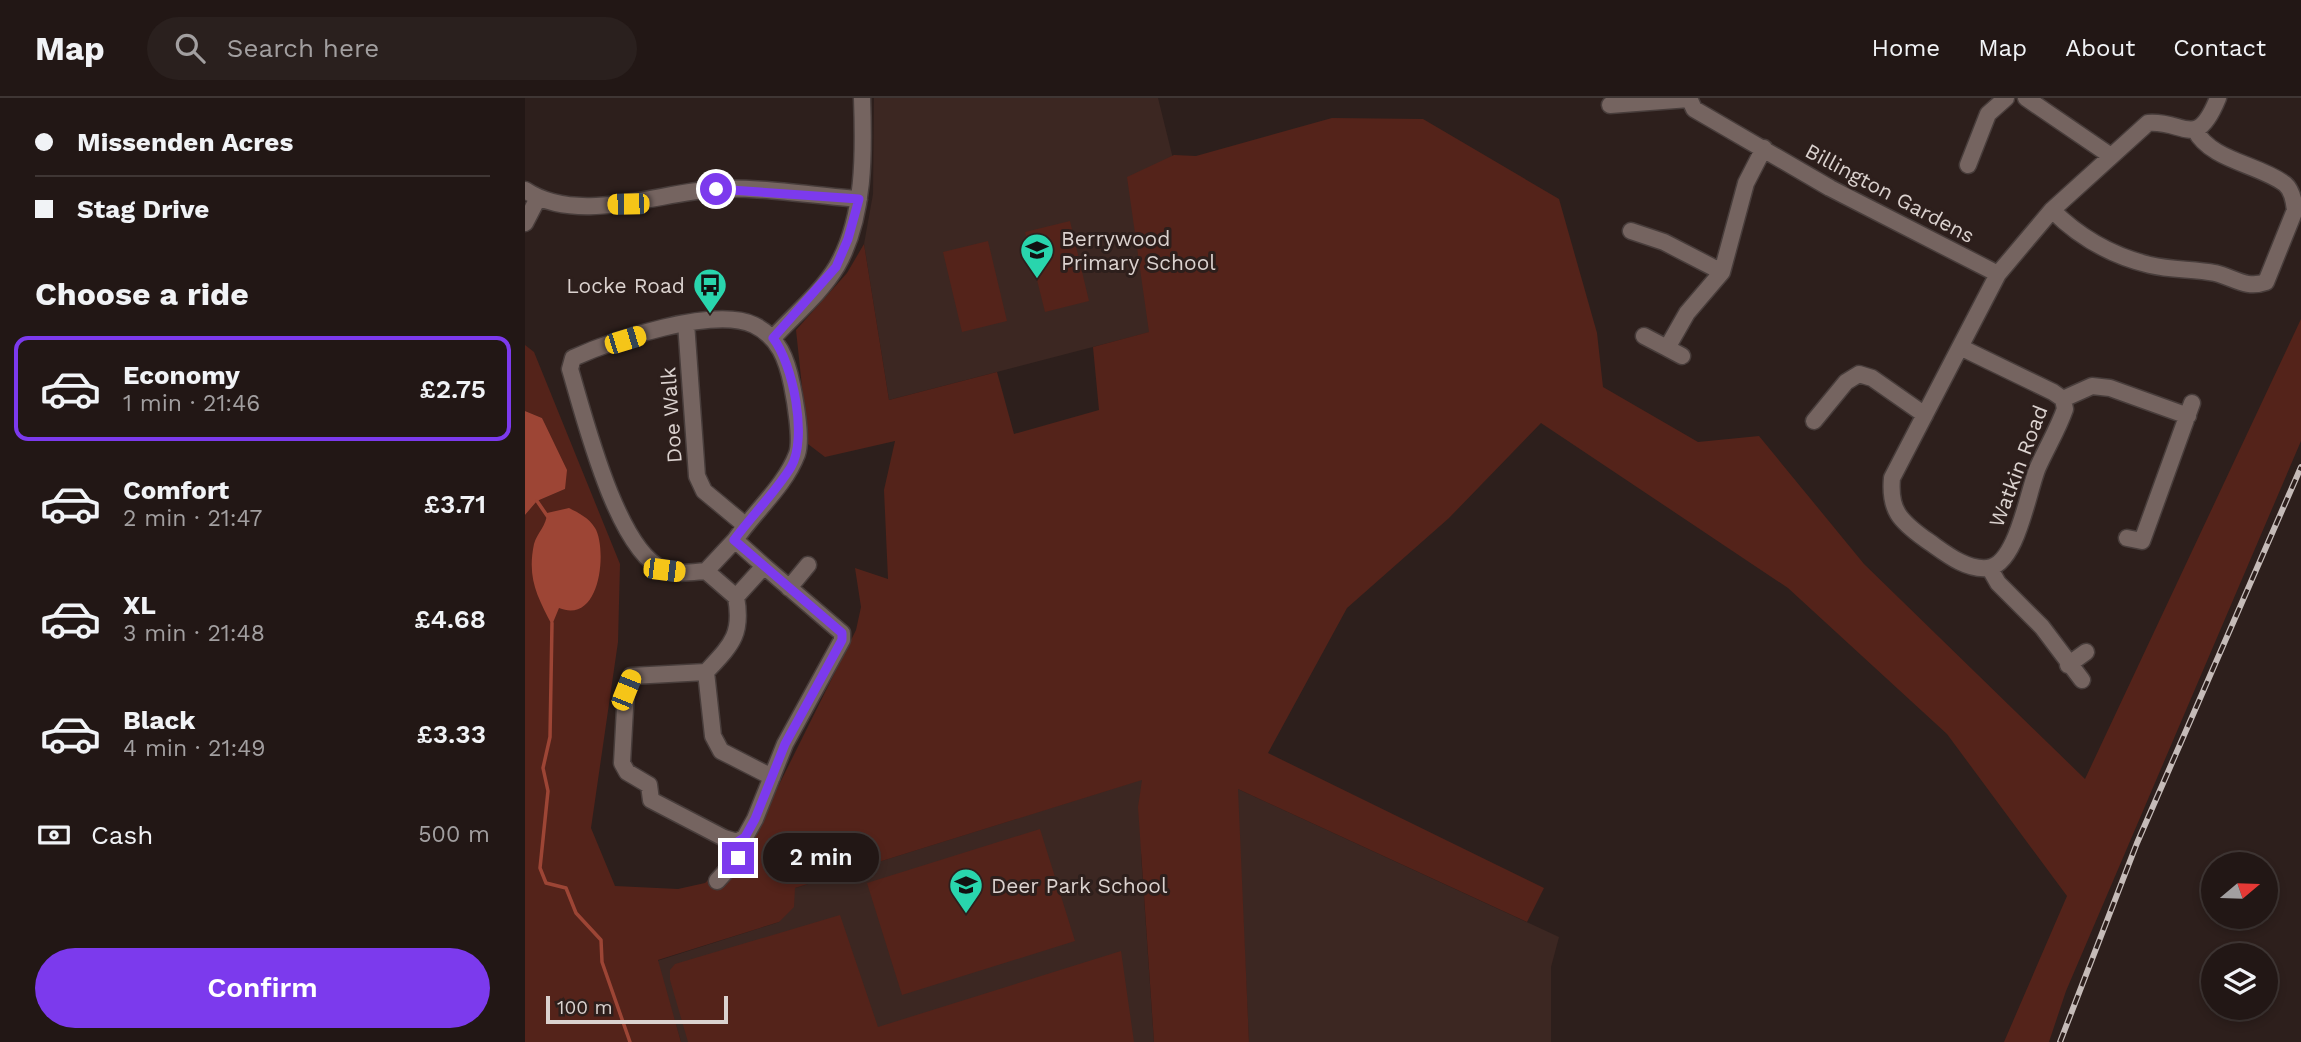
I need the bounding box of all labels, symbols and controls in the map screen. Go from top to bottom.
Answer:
search box [147,17,637,80]
text: Map [35,29,105,68]
icon: search [171,29,209,67]
text: Search here [227,33,379,63]
text: Home [1872,34,1940,62]
text: Map [1978,34,2027,62]
text: About [2065,34,2135,62]
text: Contact [2173,34,2266,62]
text: Missenden Acres [77,127,293,157]
street label: Billington Gardens [1801,138,1979,248]
route start [700,173,732,205]
car [607,193,650,215]
text: Stag Drive [77,194,209,224]
place label: Berrywood Primary School [1061,226,1216,275]
school or university icon: Berrywood Primary School [1018,231,1056,280]
bus stop icon: Locke Road [691,266,729,315]
place label: Locke Road [566,273,685,298]
text: Choose a ride [35,275,249,313]
car [602,324,649,356]
icon: car [39,357,102,420]
text: Economy [123,360,240,390]
street label: Doe Walk [655,366,687,464]
text: £2.75 [420,374,486,404]
text: 1 min · 21:46 [123,390,260,417]
street label: Watkin Road [1983,402,2053,530]
icon: car [39,472,102,535]
text: Comfort [123,475,229,505]
text: £3.71 [424,489,486,519]
text: 2 min · 21:47 [123,505,262,532]
car [642,557,687,583]
icon: car [39,587,102,650]
text: XL [123,590,156,620]
text: £4.68 [414,604,486,634]
text: 3 min · 21:48 [123,620,265,647]
car [609,667,644,713]
icon: car [39,702,102,765]
text: Black [123,705,195,735]
text: £3.33 [417,719,486,749]
text: 4 min · 21:49 [123,735,266,762]
icon: cash [35,816,73,854]
text: Cash [91,820,153,850]
text: 500 m [418,821,490,848]
callout: 2 min [763,834,878,882]
route end [722,842,754,874]
text: 2 min [789,844,853,871]
north arrow [2201,852,2279,929]
map controls [2201,852,2278,1020]
school or university icon: Deer Park School [947,866,985,915]
place label: Deer Park School [991,873,1168,898]
button: layers [2201,943,2278,1020]
button: Confirm [35,948,490,1028]
scale bar [546,993,728,1025]
text: 100 m [557,996,613,1019]

